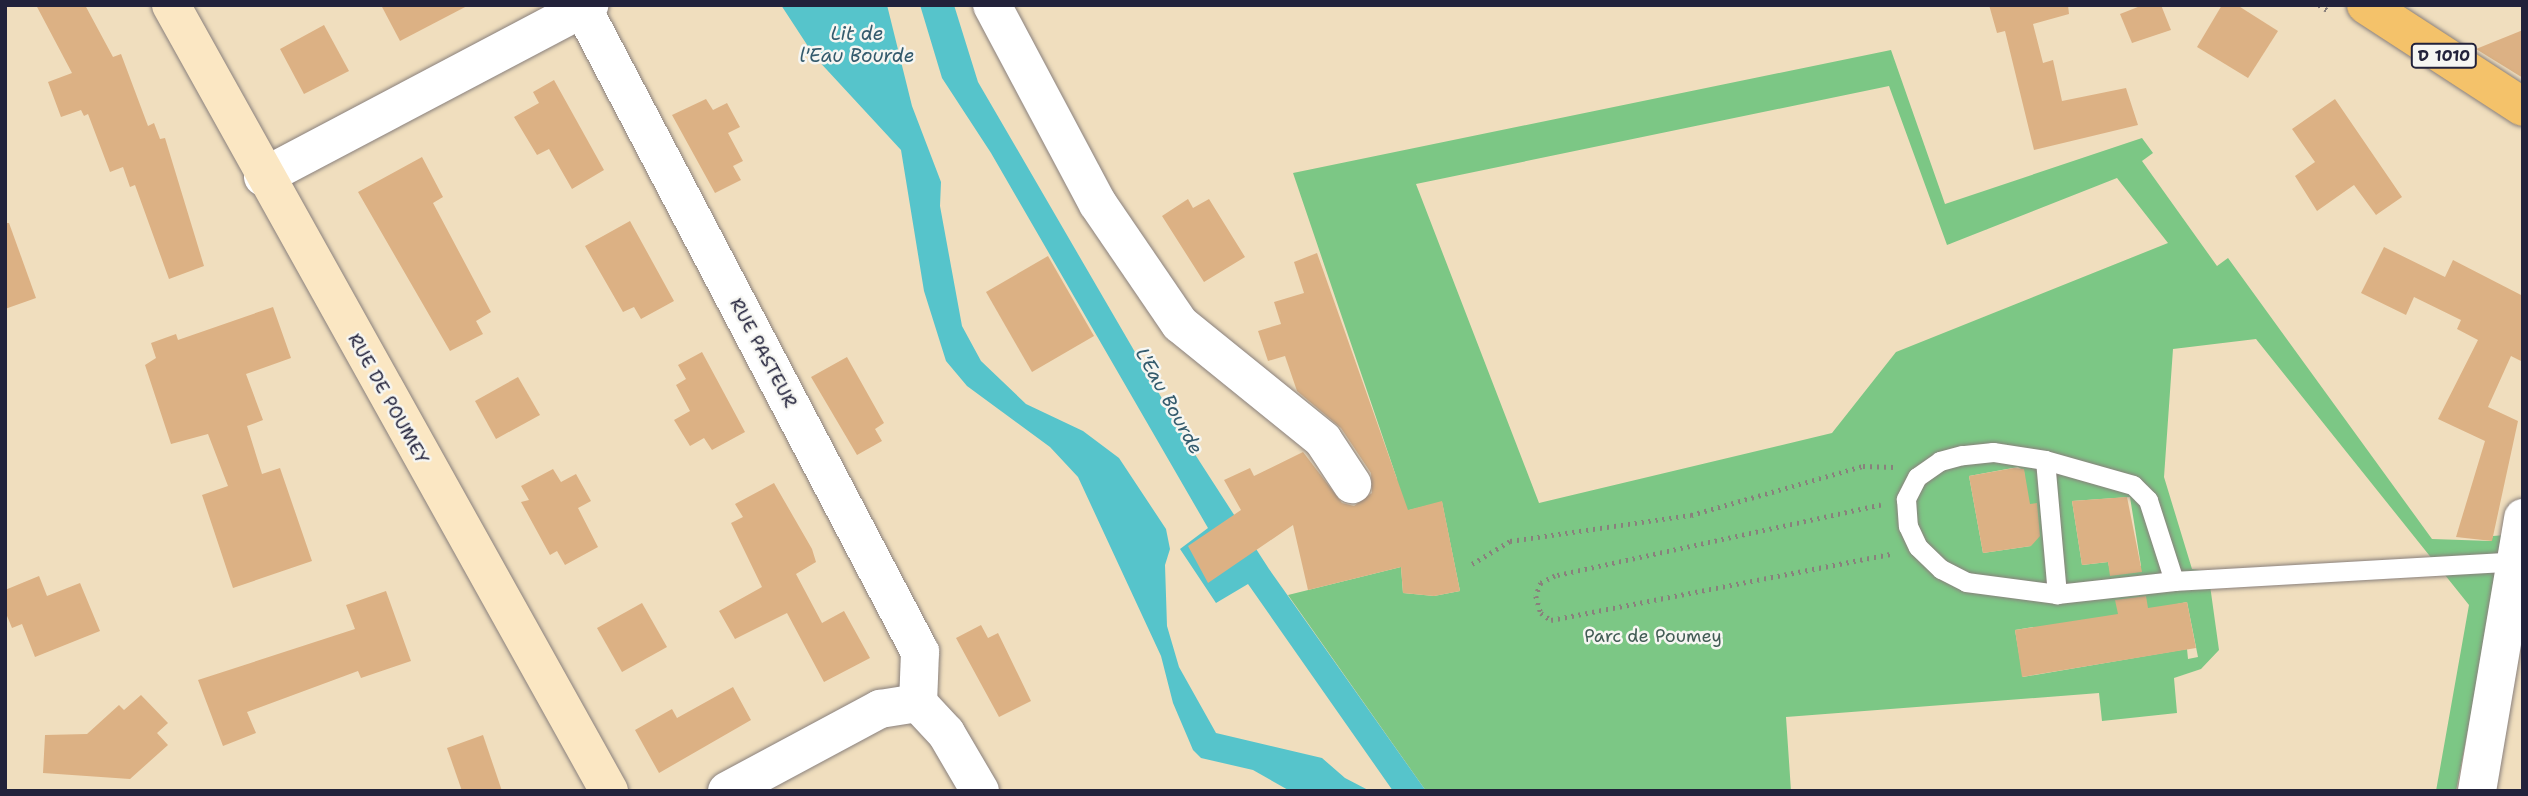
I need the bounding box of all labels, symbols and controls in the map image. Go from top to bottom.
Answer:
water label: Lit de l'Eau Bourde [800,23,914,67]
road number: D 1010 [2411,44,2477,68]
street label: RUE PASTEUR [725,295,801,411]
street label: RUE DE POUMEY [343,330,433,468]
water label: L'Eau Bourde [1130,344,1208,458]
park label: Parc de Poumey [1584,625,1722,647]

